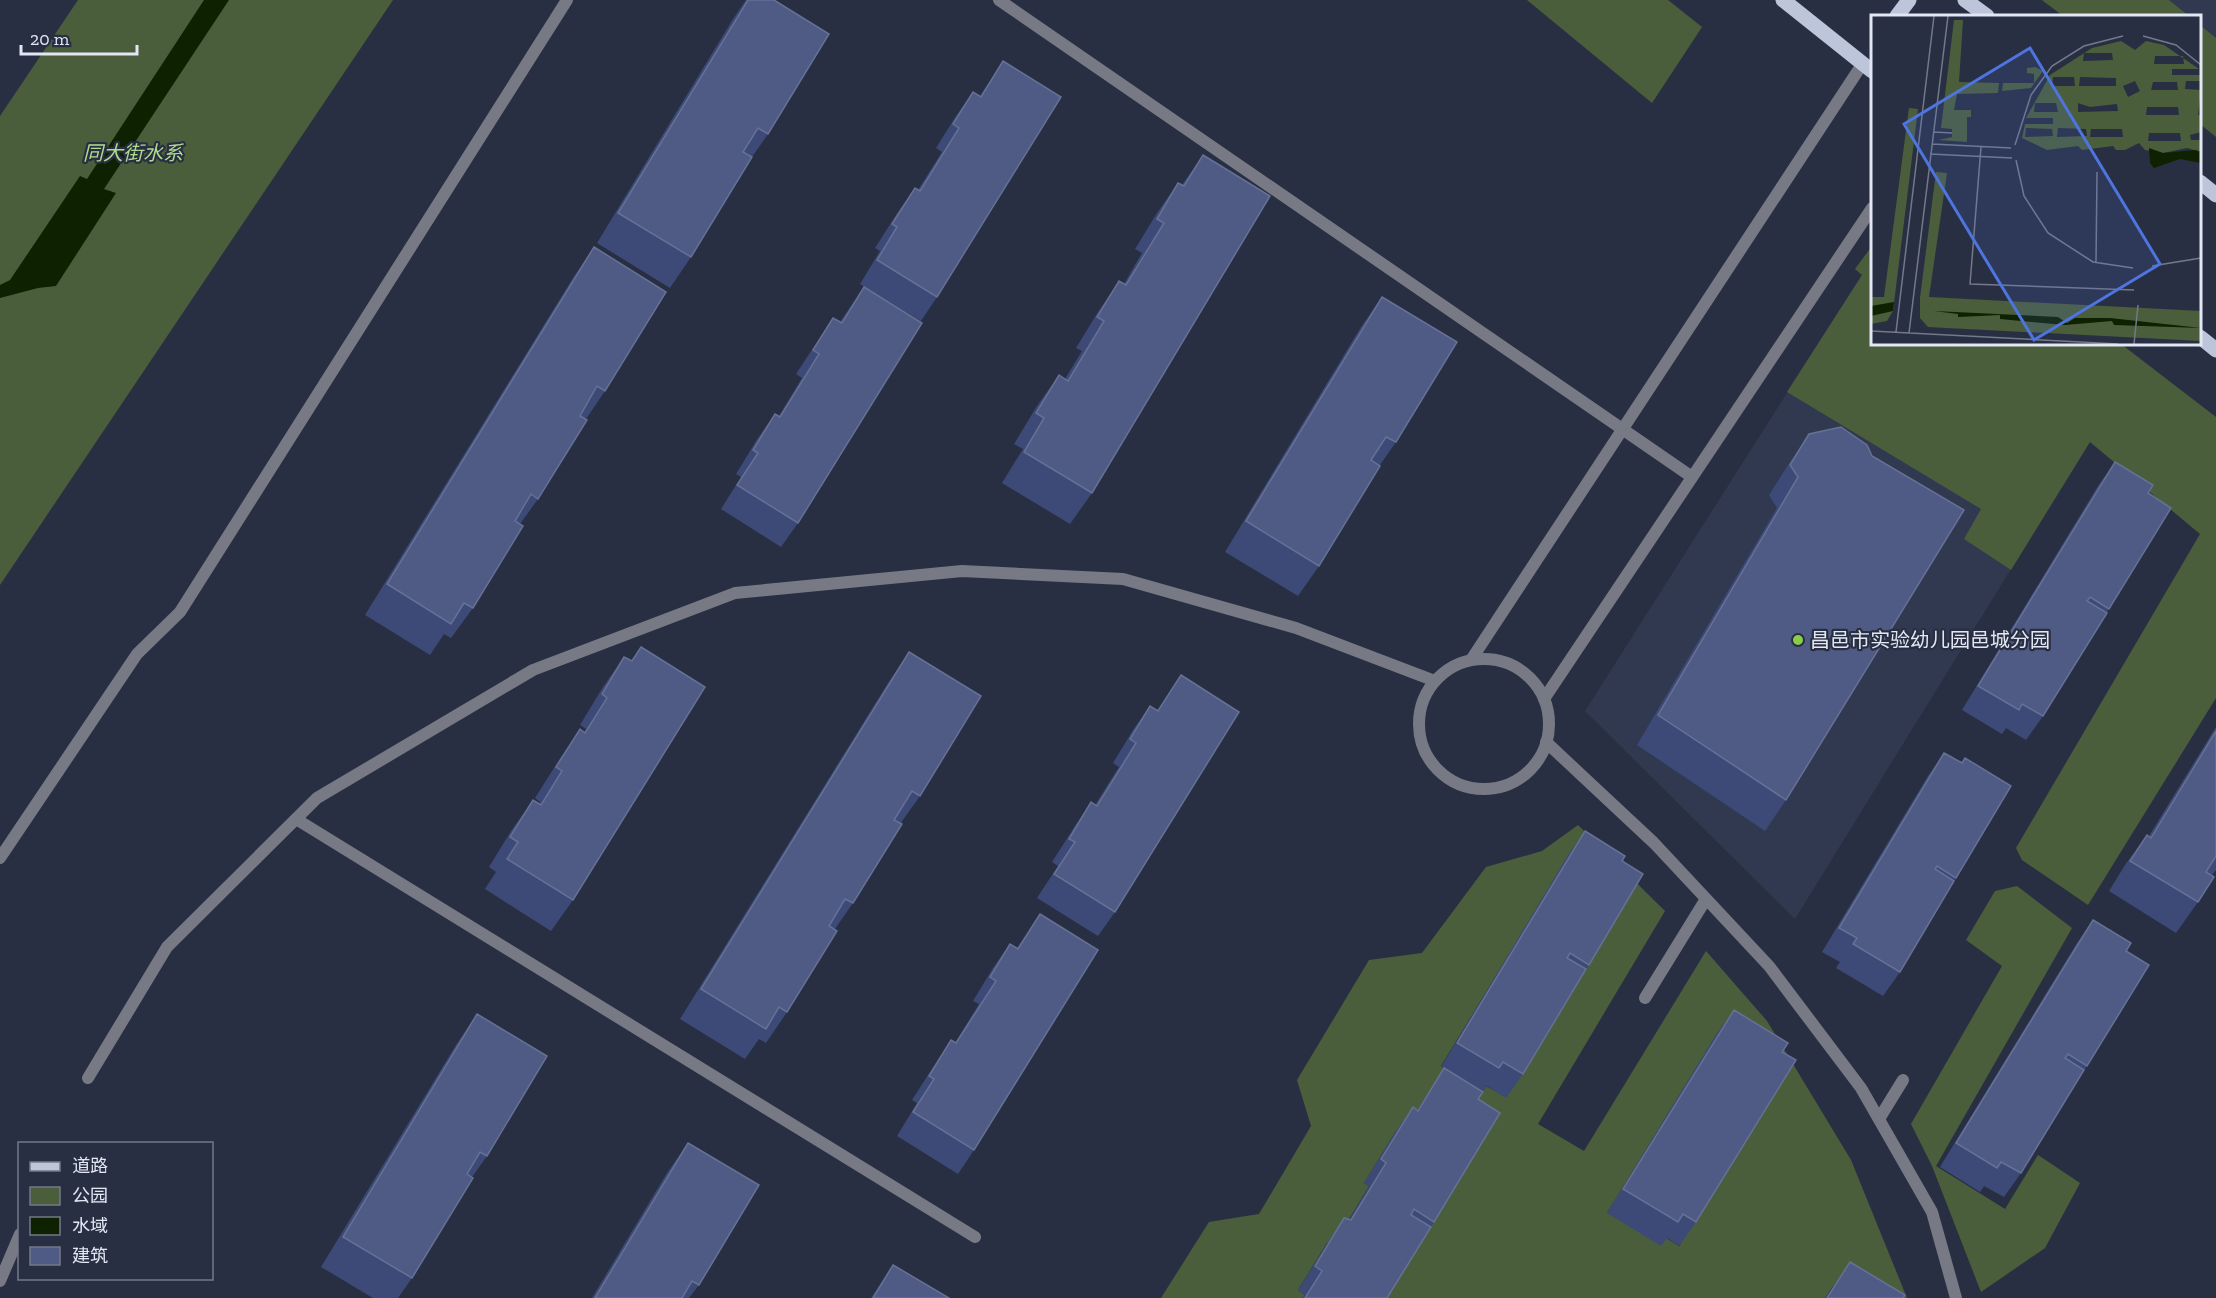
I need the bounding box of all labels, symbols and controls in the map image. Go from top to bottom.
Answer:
inset map [1871,15,2201,345]
scale bar [21,18,136,56]
text: 20 m [30,28,70,50]
park label: 同大街水系 [83,141,184,165]
place label: 昌邑市实验幼儿园邑城分园 [1810,628,2050,652]
marker: 昌邑市实验幼儿园邑城分园 [1791,633,1805,647]
legend [18,1142,213,1280]
text: 道路 [72,1155,108,1177]
text: 公园 [72,1185,108,1207]
text: 水域 [72,1215,108,1237]
text: 建筑 [72,1245,108,1267]

